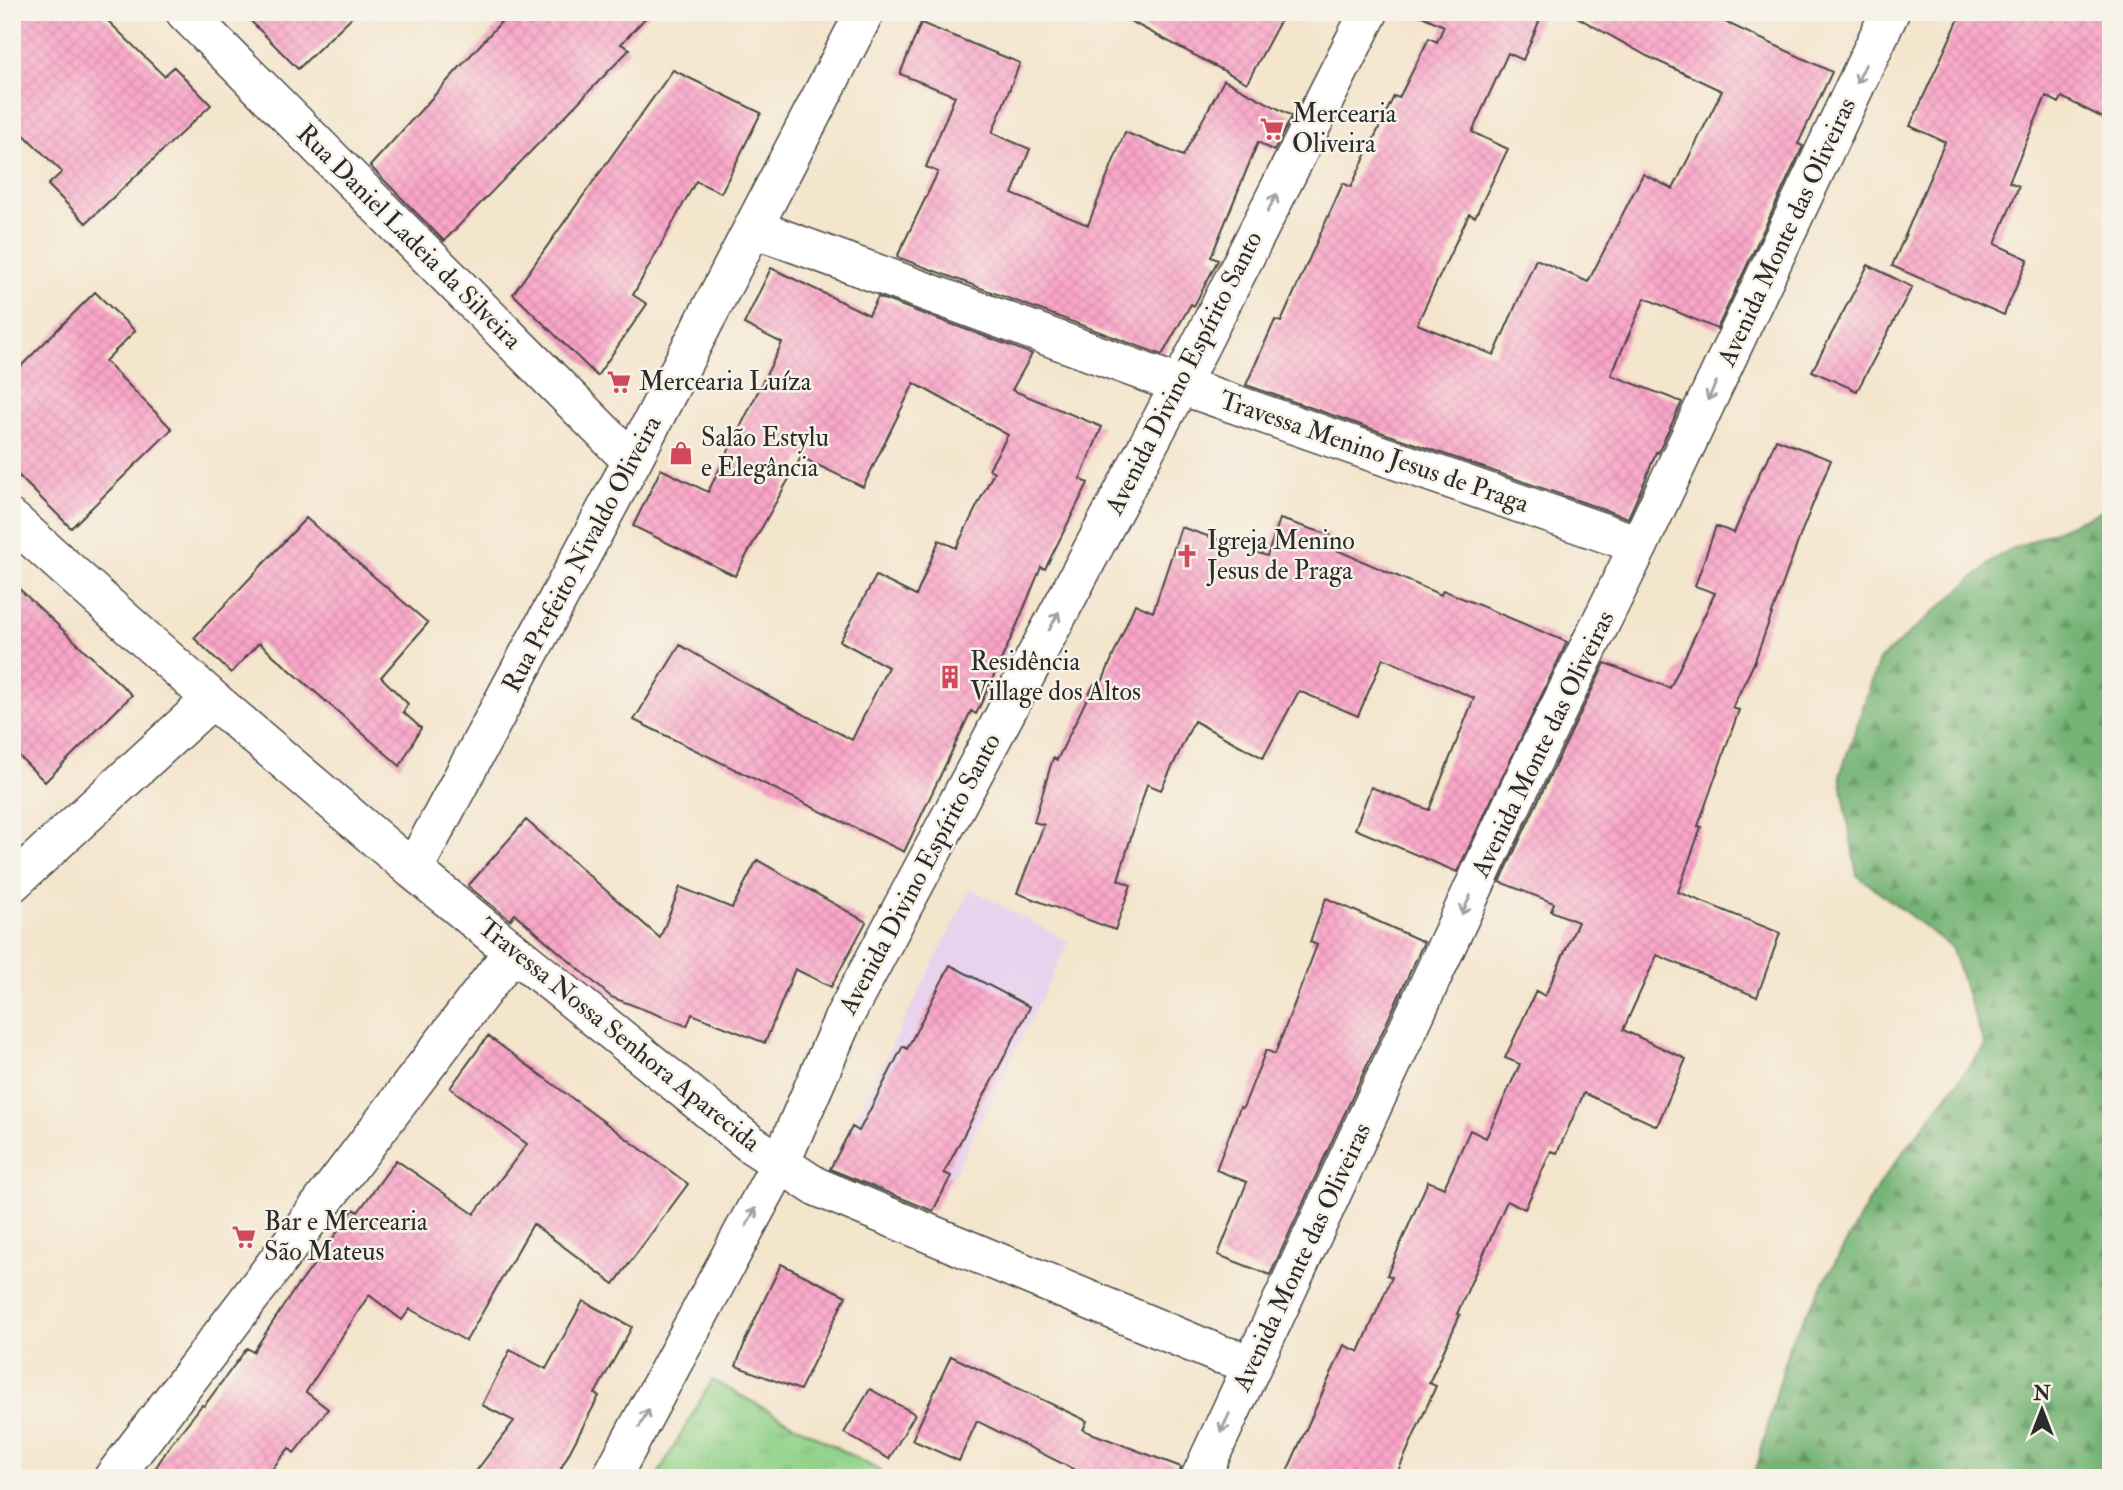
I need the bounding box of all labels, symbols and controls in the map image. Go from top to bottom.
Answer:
one-way arrow [1854,63,1867,84]
street label: Avenida Monte das Oliveiras [1710,93,1863,372]
place label: Mercearia Oliveira [1292,98,1397,160]
supermarket icon: Mercearia Oliveira [1258,115,1286,143]
street label: Rua Daniel Ladeia da Silveira [290,118,528,356]
one-way arrow [1266,193,1280,213]
street label: Avenida Divino Espírito Santo [1098,226,1270,521]
place label: Mercearia Luíza [639,366,812,398]
supermarket icon: Mercearia Luíza [605,368,633,396]
one-way arrow [1705,380,1718,401]
street label: Travessa Menino Jesus de Praga [1215,384,1533,520]
street label: Rua Prefeito Nivaldo Oliveira [495,410,669,698]
place label: Salão Estylu e Elegância [701,422,829,484]
shop icon: Salão Estylu e Elegância [667,439,695,467]
place label: Igreja Menino Jesus de Praga [1206,525,1355,587]
church icon: Igreja Menino Jesus de Praga [1173,542,1201,570]
street label: Avenida Monte das Oliveiras [1464,605,1622,883]
one-way arrow [1047,612,1061,632]
place label: Residência Village dos Altos [970,646,1141,708]
building icon: Residência Village dos Altos [936,663,964,691]
street label: Avenida Divino Espírito Santo [832,728,1009,1021]
one-way arrow [1458,894,1472,915]
street label: Travessa Nossa Senhora Aparecida [471,911,767,1160]
street label: Avenida Monte das Oliveiras [1225,1118,1378,1397]
place label: Bar e Mercearia São Mateus [264,1206,428,1268]
one-way arrow [745,1207,758,1228]
supermarket icon: Bar e Mercearia São Mateus [230,1223,258,1251]
north arrow [2008,1374,2078,1444]
text: N [2032,1382,2051,1406]
one-way arrow [637,1408,651,1428]
one-way arrow [1218,1412,1231,1433]

